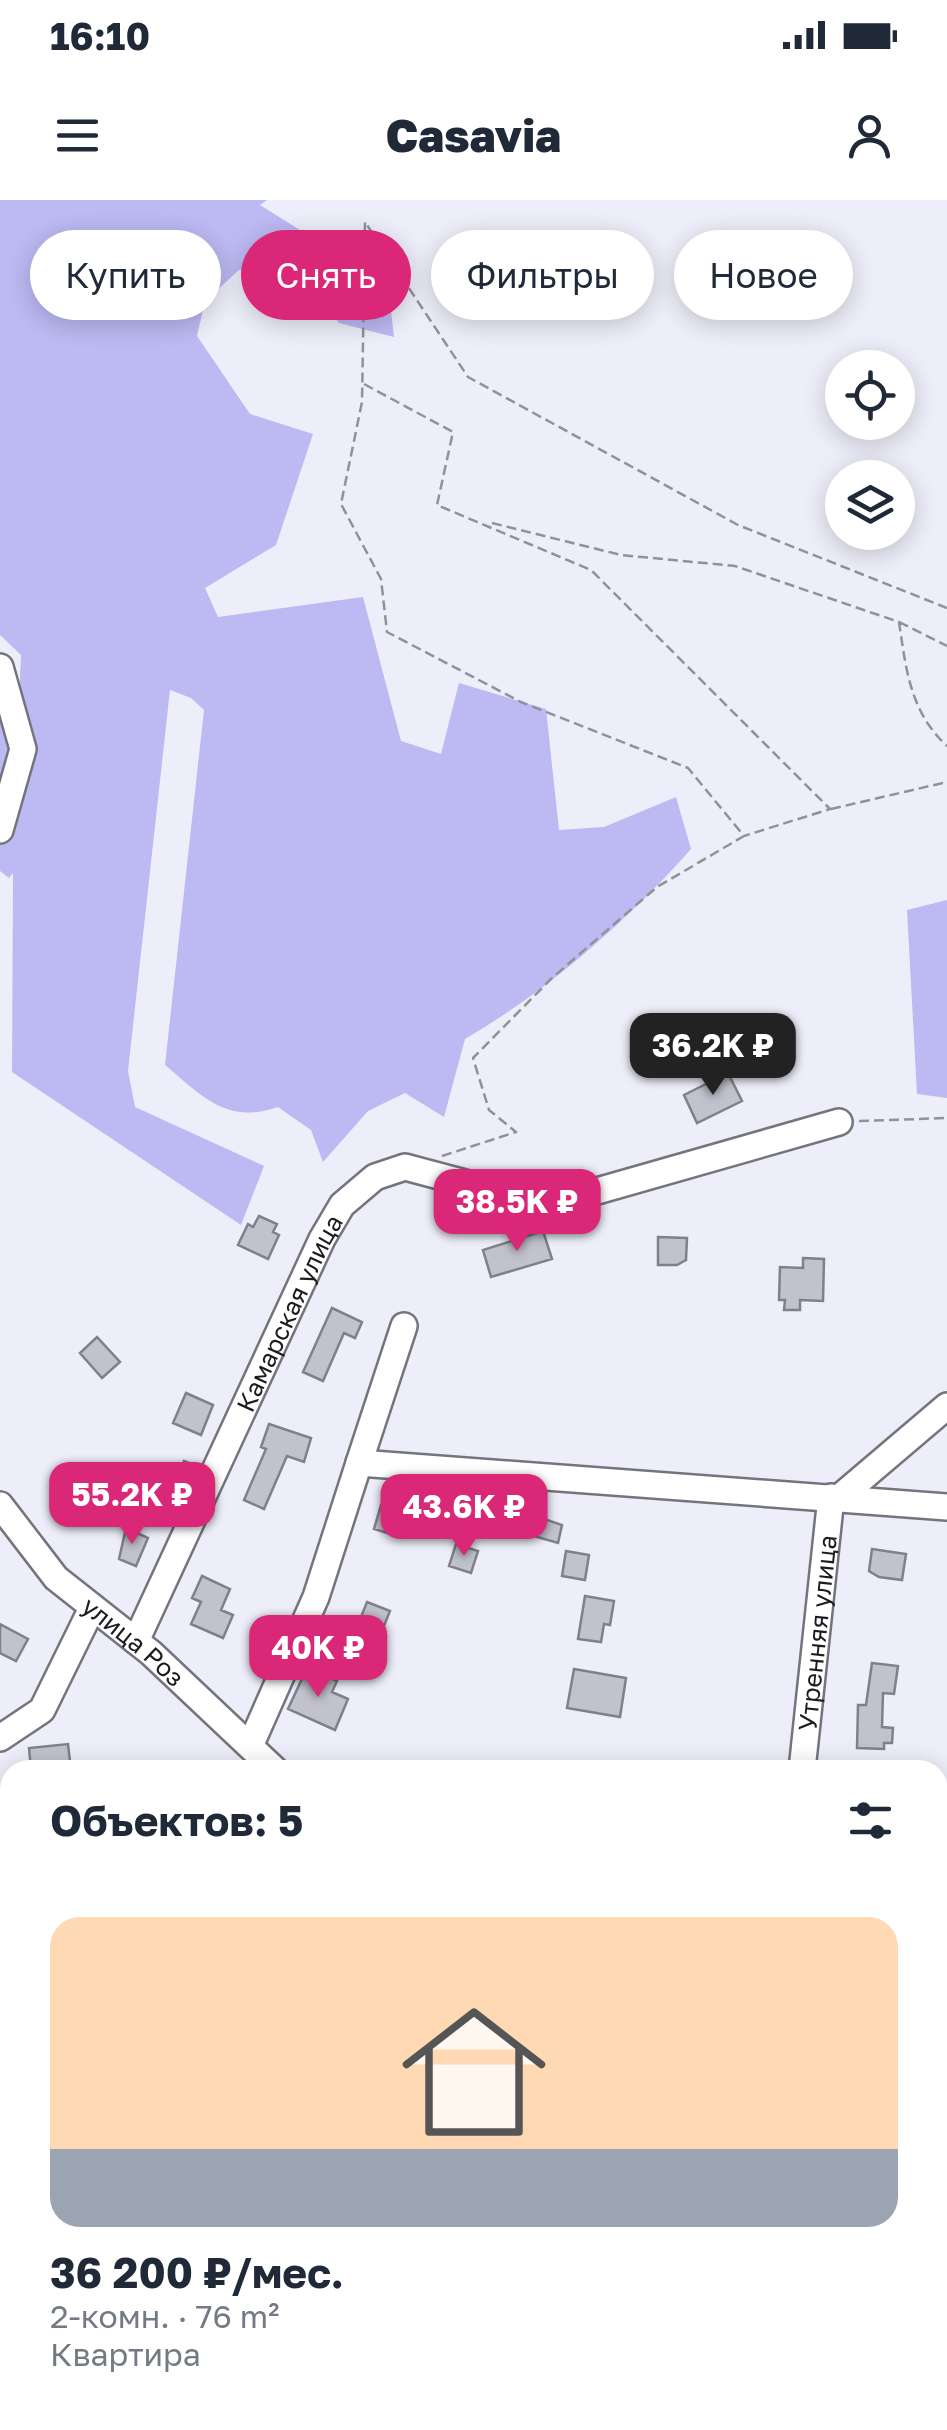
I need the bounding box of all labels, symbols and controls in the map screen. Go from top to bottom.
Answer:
text: 16:10 [50,13,150,58]
icon: menu [50,108,105,163]
text: Casavia [386,108,561,162]
icon: person [842,108,897,163]
chip: Купить [30,230,221,320]
chip: Снять [241,230,411,320]
chip: Фильтры [431,230,654,320]
chip: Новое [674,230,853,320]
map controls [825,350,915,550]
button: locate [825,350,915,440]
button: layers [825,460,915,550]
pin: 36.2K ₽ [621,1013,805,1098]
text: 36.2K ₽ [652,1026,774,1064]
pin: 38.5K ₽ [425,1169,609,1254]
text: 38.5K ₽ [456,1182,578,1220]
street label: Камарская улица [229,1208,349,1416]
pin: 55.2K ₽ [40,1462,224,1547]
pin: 43.6K ₽ [372,1474,556,1559]
text: 55.2K ₽ [71,1475,193,1513]
text: 43.6K ₽ [403,1487,525,1525]
street label: Утренняя улица [791,1533,842,1732]
street label: улица Роз [76,1589,191,1692]
pin: 40K ₽ [248,1615,388,1700]
text: 40K ₽ [271,1628,365,1666]
icon: filters [843,1793,898,1848]
text: Объектов: 5 [50,1795,303,1845]
icon: home [384,1982,564,2162]
text: 36 200 ₽/мес. [50,2247,344,2297]
text: 2-комн. · 76 m² [50,2297,280,2335]
text: Квартира [50,2335,201,2373]

